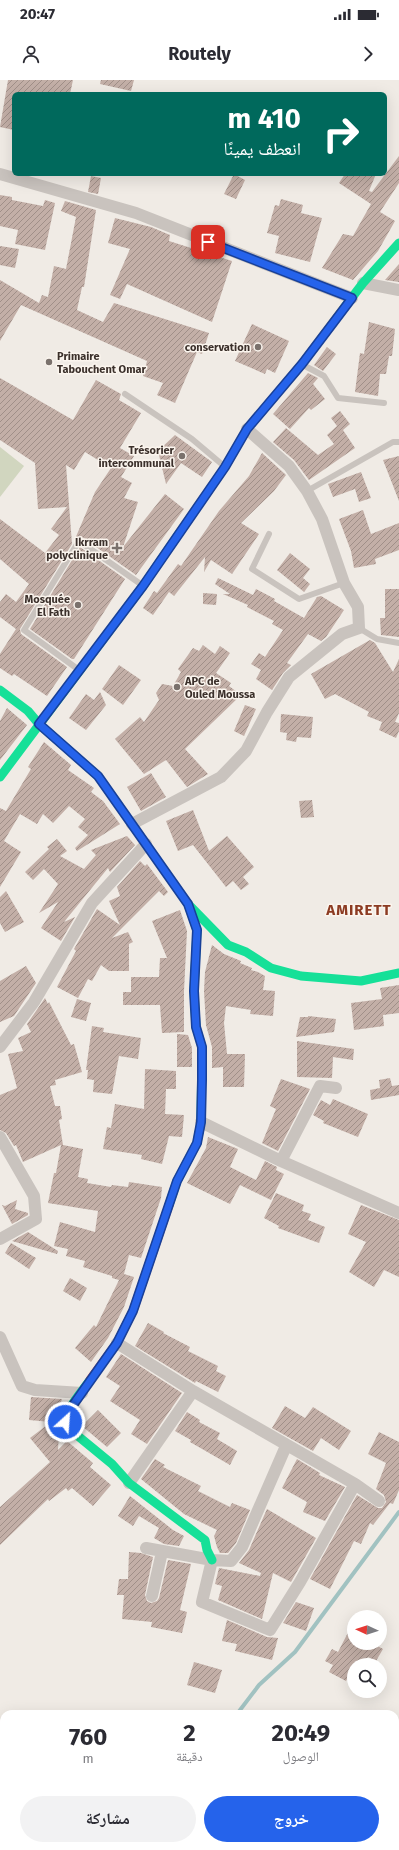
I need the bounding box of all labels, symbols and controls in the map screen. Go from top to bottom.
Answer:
text: 20:47 [20,5,55,23]
icon: person [20,43,42,65]
text: Routely [168,43,231,65]
icon: forward [357,43,379,65]
text: 410 m [228,102,301,135]
icon: right [315,108,367,160]
text: انعطف يمينًا [224,138,301,160]
pin [191,225,225,259]
icon: arrive [197,231,219,253]
place label: conservation [185,341,250,354]
marker: conservation [253,342,263,352]
place label: Primaire Tabouchent Omar [57,350,147,376]
marker: Primaire Tabouchent Omar [44,357,54,367]
place label: Trésorier intercommunal [98,444,175,470]
marker: Trésorier intercommunal [177,451,187,461]
place label: Ikrram polyclinique [46,536,108,562]
marker: Ikrram polyclinique [111,542,123,554]
place label: Mosquée El Fath [25,593,70,619]
marker: Mosquée El Fath [73,600,83,610]
place label: APC de Ouled Moussa [184,675,255,701]
marker: APC de Ouled Moussa [172,682,182,692]
district label: AMIRETT [325,901,392,919]
position arrow [44,1401,86,1443]
north arrow [347,1610,387,1650]
map controls [347,1610,387,1698]
button: search [347,1658,387,1698]
text: 2 [183,1719,196,1747]
text: 20:49 [272,1719,330,1747]
text: 760 [69,1723,107,1751]
text: دقيقة [176,1749,203,1764]
text: الوصول [283,1749,319,1764]
text: m [83,1751,94,1766]
button: مشاركة [20,1796,196,1842]
button: خروج [204,1796,379,1842]

